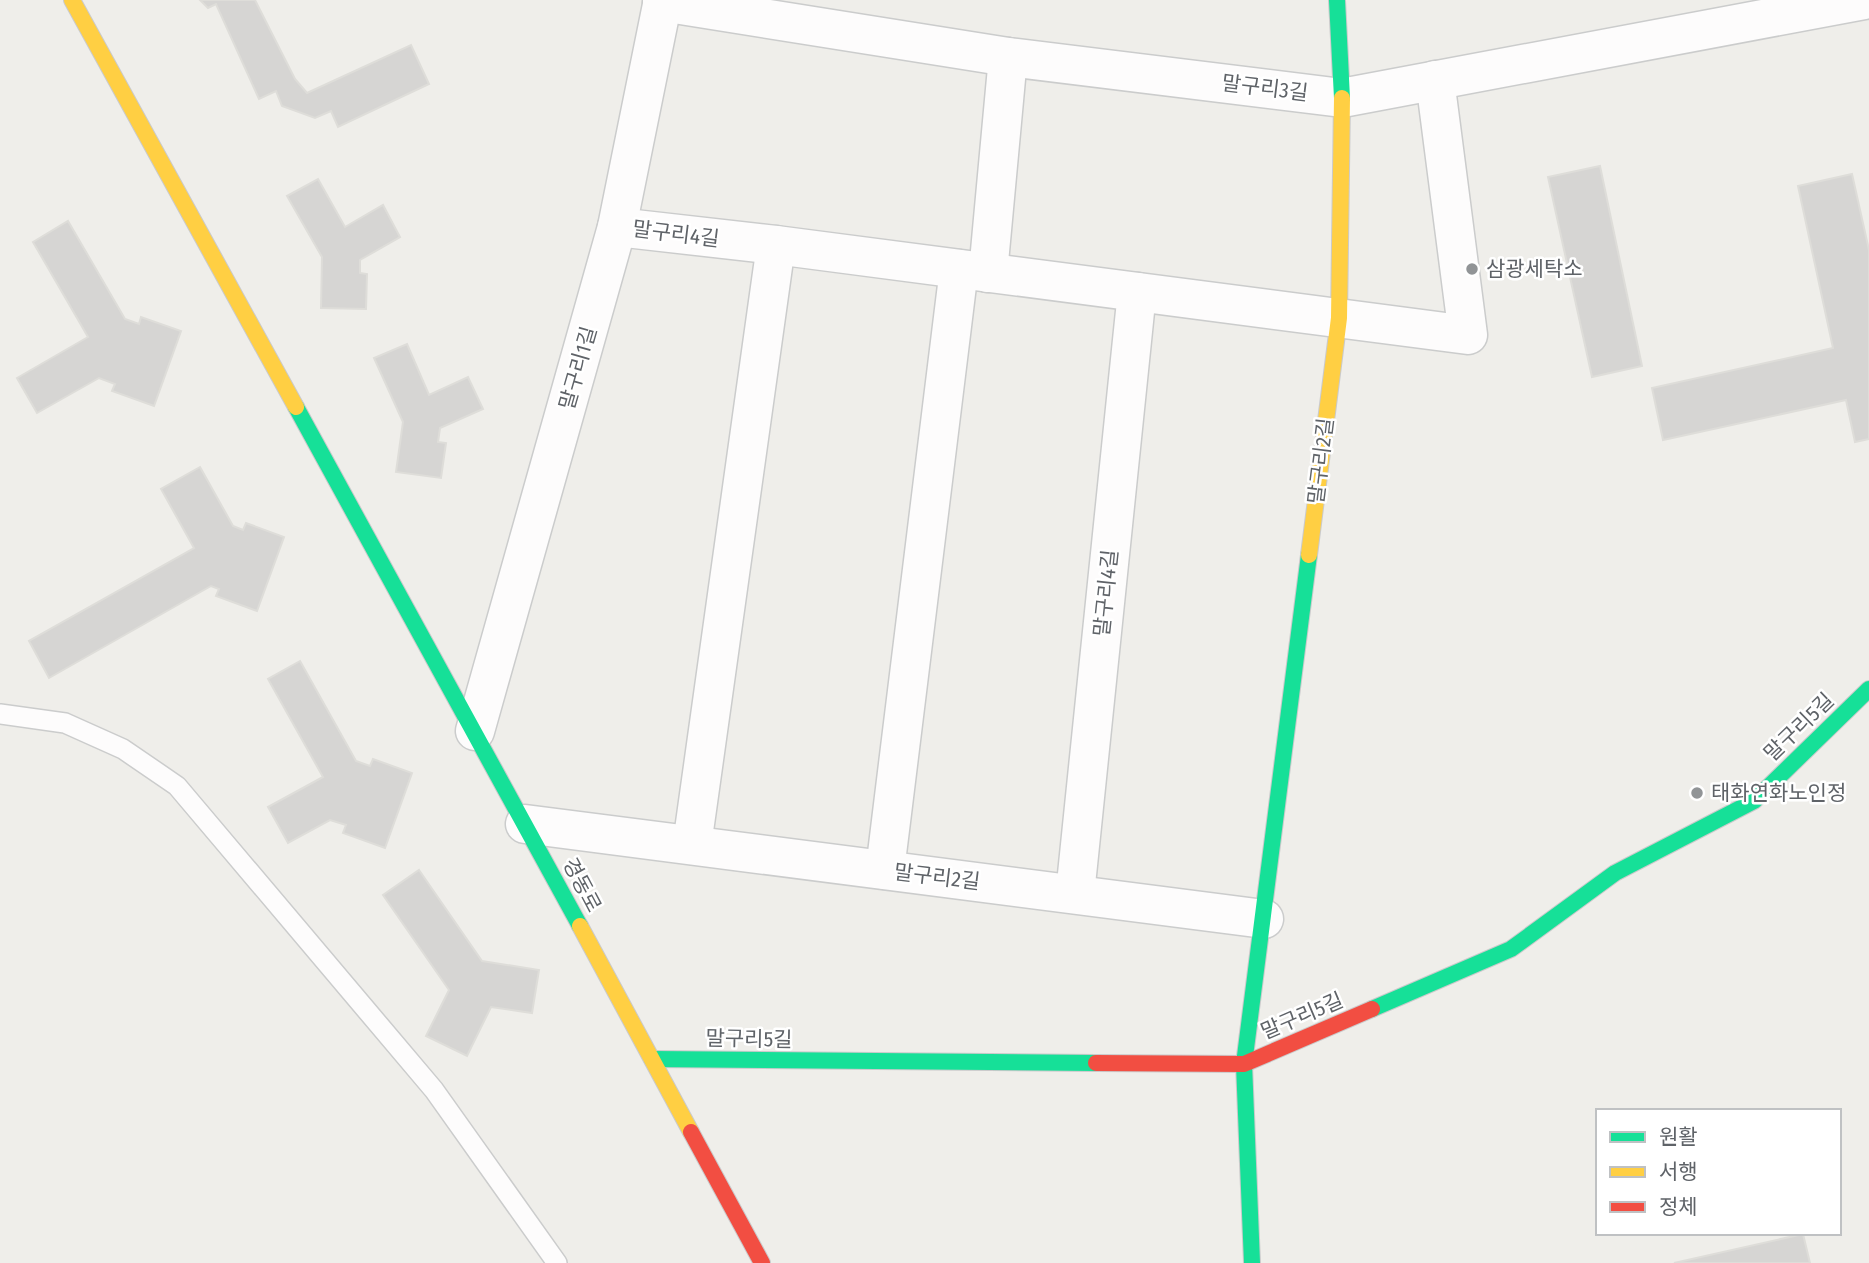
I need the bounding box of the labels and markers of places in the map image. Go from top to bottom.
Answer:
place label: 삼광세탁소 [1486,256,1583,282]
marker: 삼광세탁소 [1464,261,1480,277]
place label: 태화연화노인정 [1711,780,1846,806]
marker: 태화연화노인정 [1689,785,1705,801]

